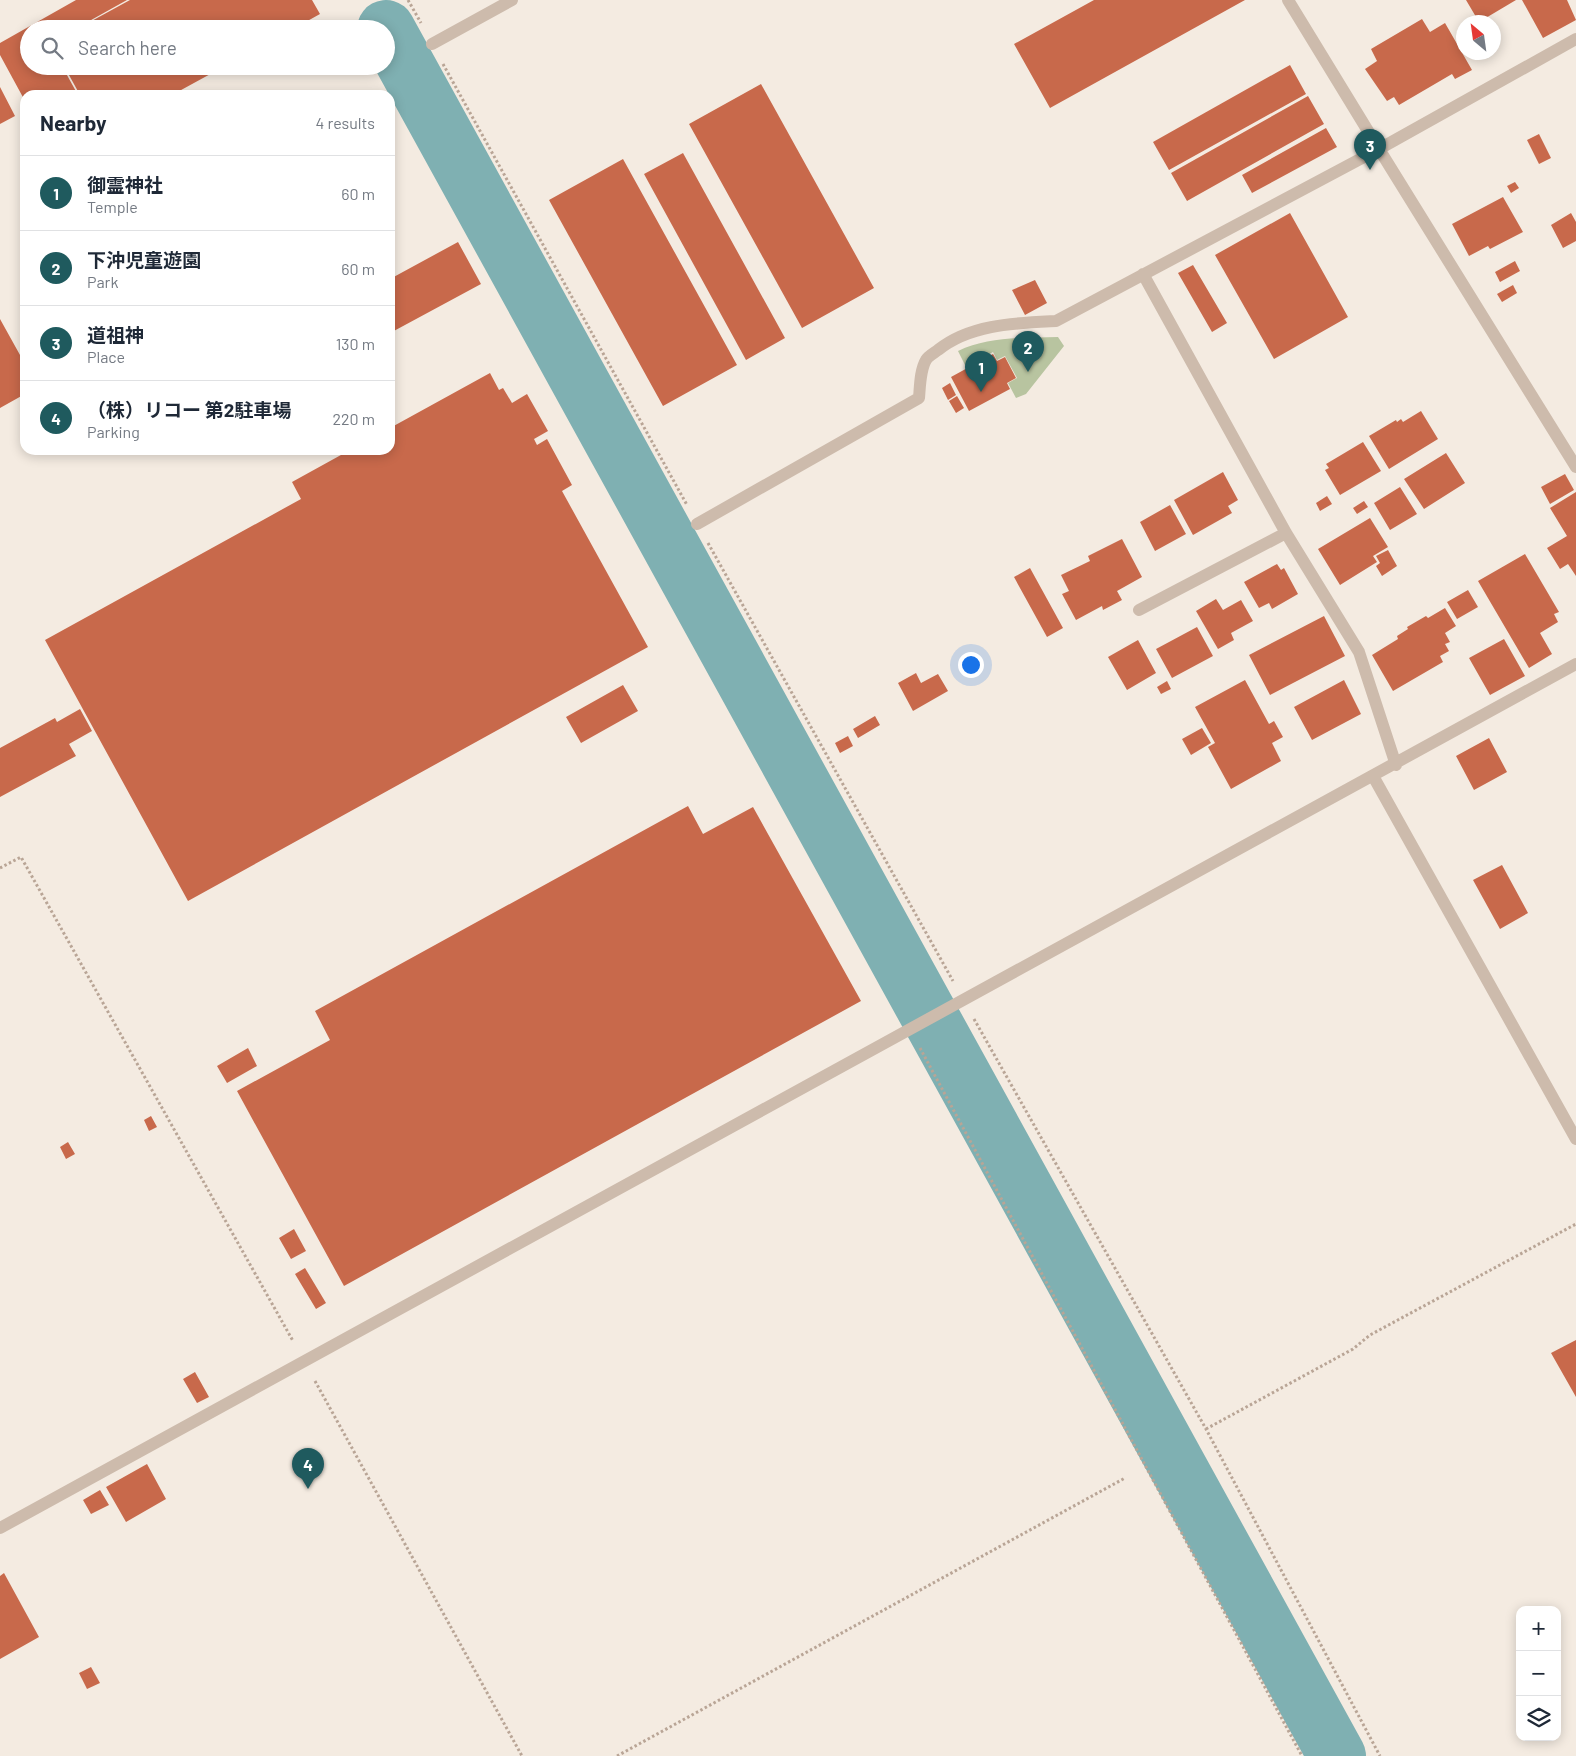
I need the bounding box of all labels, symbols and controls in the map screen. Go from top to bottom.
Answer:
north arrow [1456,15,1501,60]
search box [20,20,395,75]
icon: search [38,34,66,62]
text: Search here [78,36,177,59]
text: Nearby [40,110,106,135]
text: 4 results [315,113,375,132]
pin: 3 [1354,129,1386,170]
text: 御霊神社 [87,173,163,196]
text: 1 [53,184,59,203]
text: 60 m [341,184,375,203]
text: Temple [87,197,138,216]
text: 下沖児童遊園 [87,248,201,271]
text: 2 [52,259,60,278]
text: 60 m [341,259,375,278]
text: Park [87,272,118,291]
text: 道祖神 [87,323,144,346]
pin: 2 [1012,331,1044,372]
text: 3 [52,334,60,353]
text: 130 m [336,334,375,353]
text: Place [87,347,125,366]
pin: 1 [965,351,997,392]
text: （株）リコー 第2駐車場 [87,398,291,421]
text: 4 [51,409,61,428]
text: 220 m [332,409,375,428]
text: Parking [87,422,140,441]
your location [958,652,984,678]
pin: 4 [292,1448,324,1489]
map controls [1516,1606,1561,1741]
button: + [1516,1606,1561,1651]
button: − [1516,1651,1561,1696]
button: layers [1516,1696,1561,1741]

